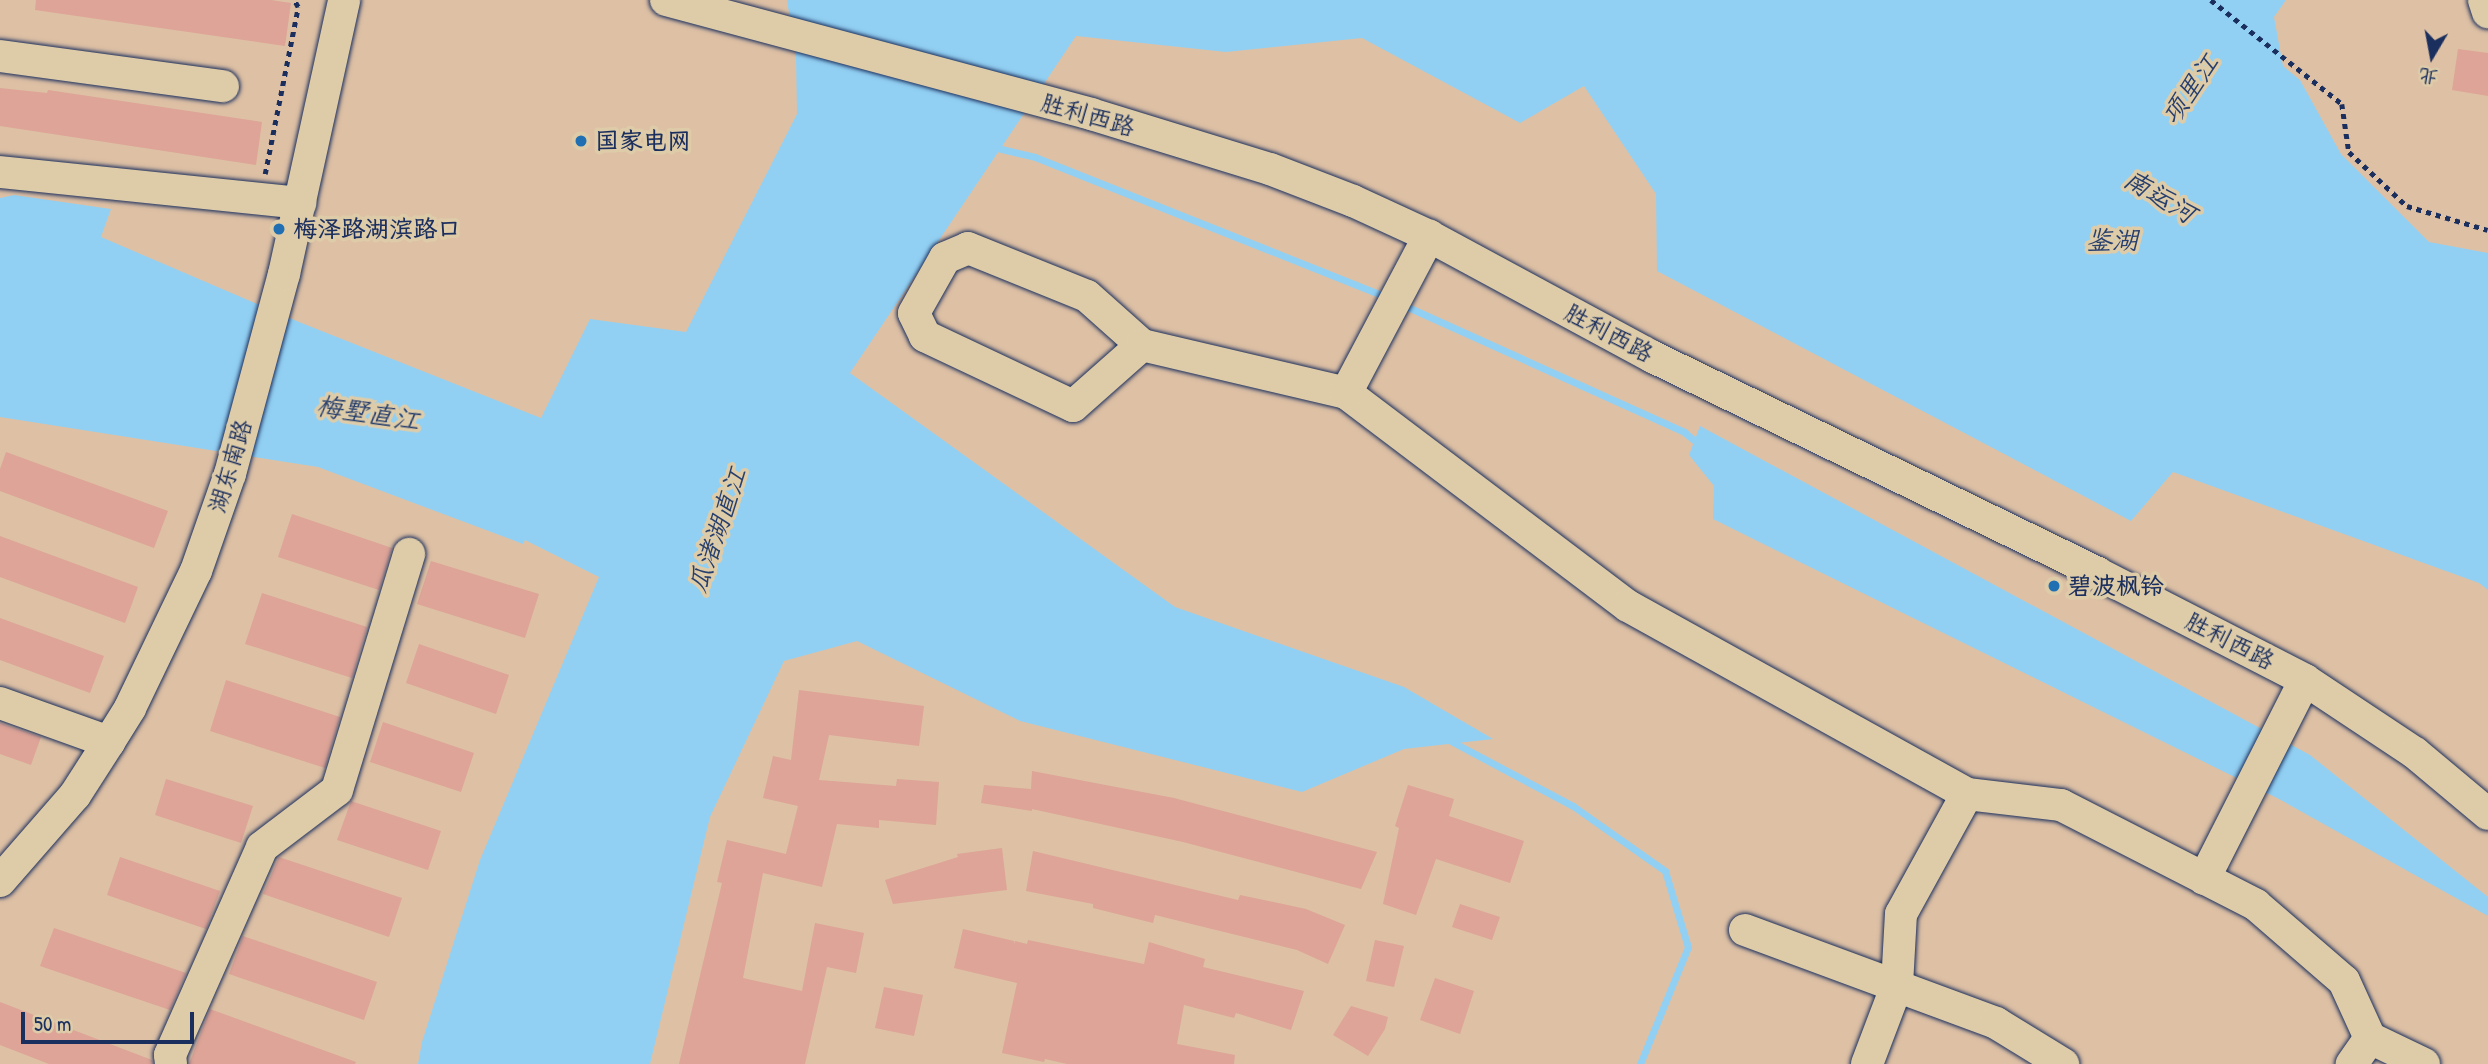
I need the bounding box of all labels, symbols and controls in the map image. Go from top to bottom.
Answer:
north arrow [2397,21,2467,91]
water label: 项里江 [2155,48,2225,130]
text: 北 [2417,62,2440,91]
street label: 胜利西路 [1038,88,1138,142]
place label: 国家电网 [595,127,691,155]
marker: 国家电网 [573,133,589,149]
water label: 南运河 [2119,163,2201,229]
place label: 梅泽路湖滨路口 [293,215,461,243]
marker: 梅泽路湖滨路口 [271,221,287,237]
water label: 鉴湖 [2086,224,2138,256]
street label: 胜利西路 [1560,298,1658,368]
water label: 梅墅直江 [314,389,422,437]
street label: 湖东南路 [202,416,258,516]
water label: 瓜渚湖直江 [681,463,753,597]
place label: 碧波枫铃 [2068,572,2164,600]
marker: 碧波枫铃 [2046,578,2062,594]
street label: 胜利西路 [2181,606,2279,676]
scale bar [24,998,198,1042]
text: 50 m [34,1009,71,1038]

